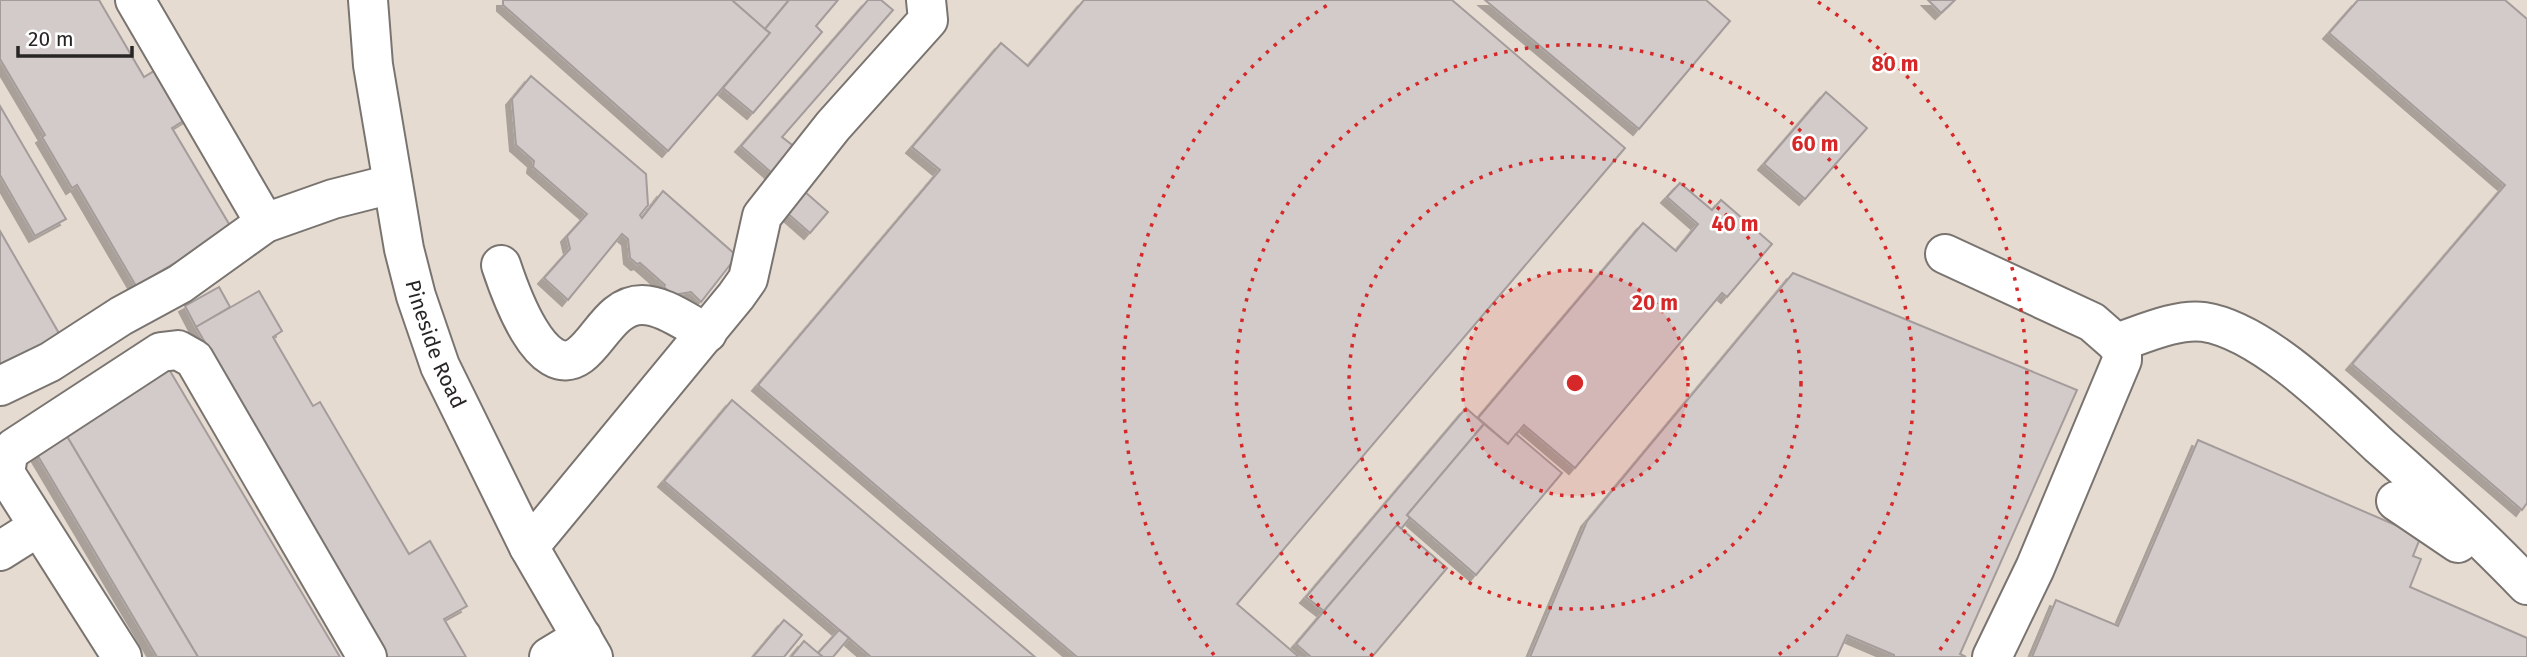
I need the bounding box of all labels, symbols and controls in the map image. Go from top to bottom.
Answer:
scale bar [18,14,131,58]
text: 20 m [28,26,74,52]
text: 80 m [1871,51,1919,77]
text: 60 m [1792,131,1838,157]
text: 40 m [1712,211,1758,237]
street label: Pineside Road [399,277,472,413]
text: 20 m [1632,290,1678,316]
centre of rings [1563,371,1587,395]

